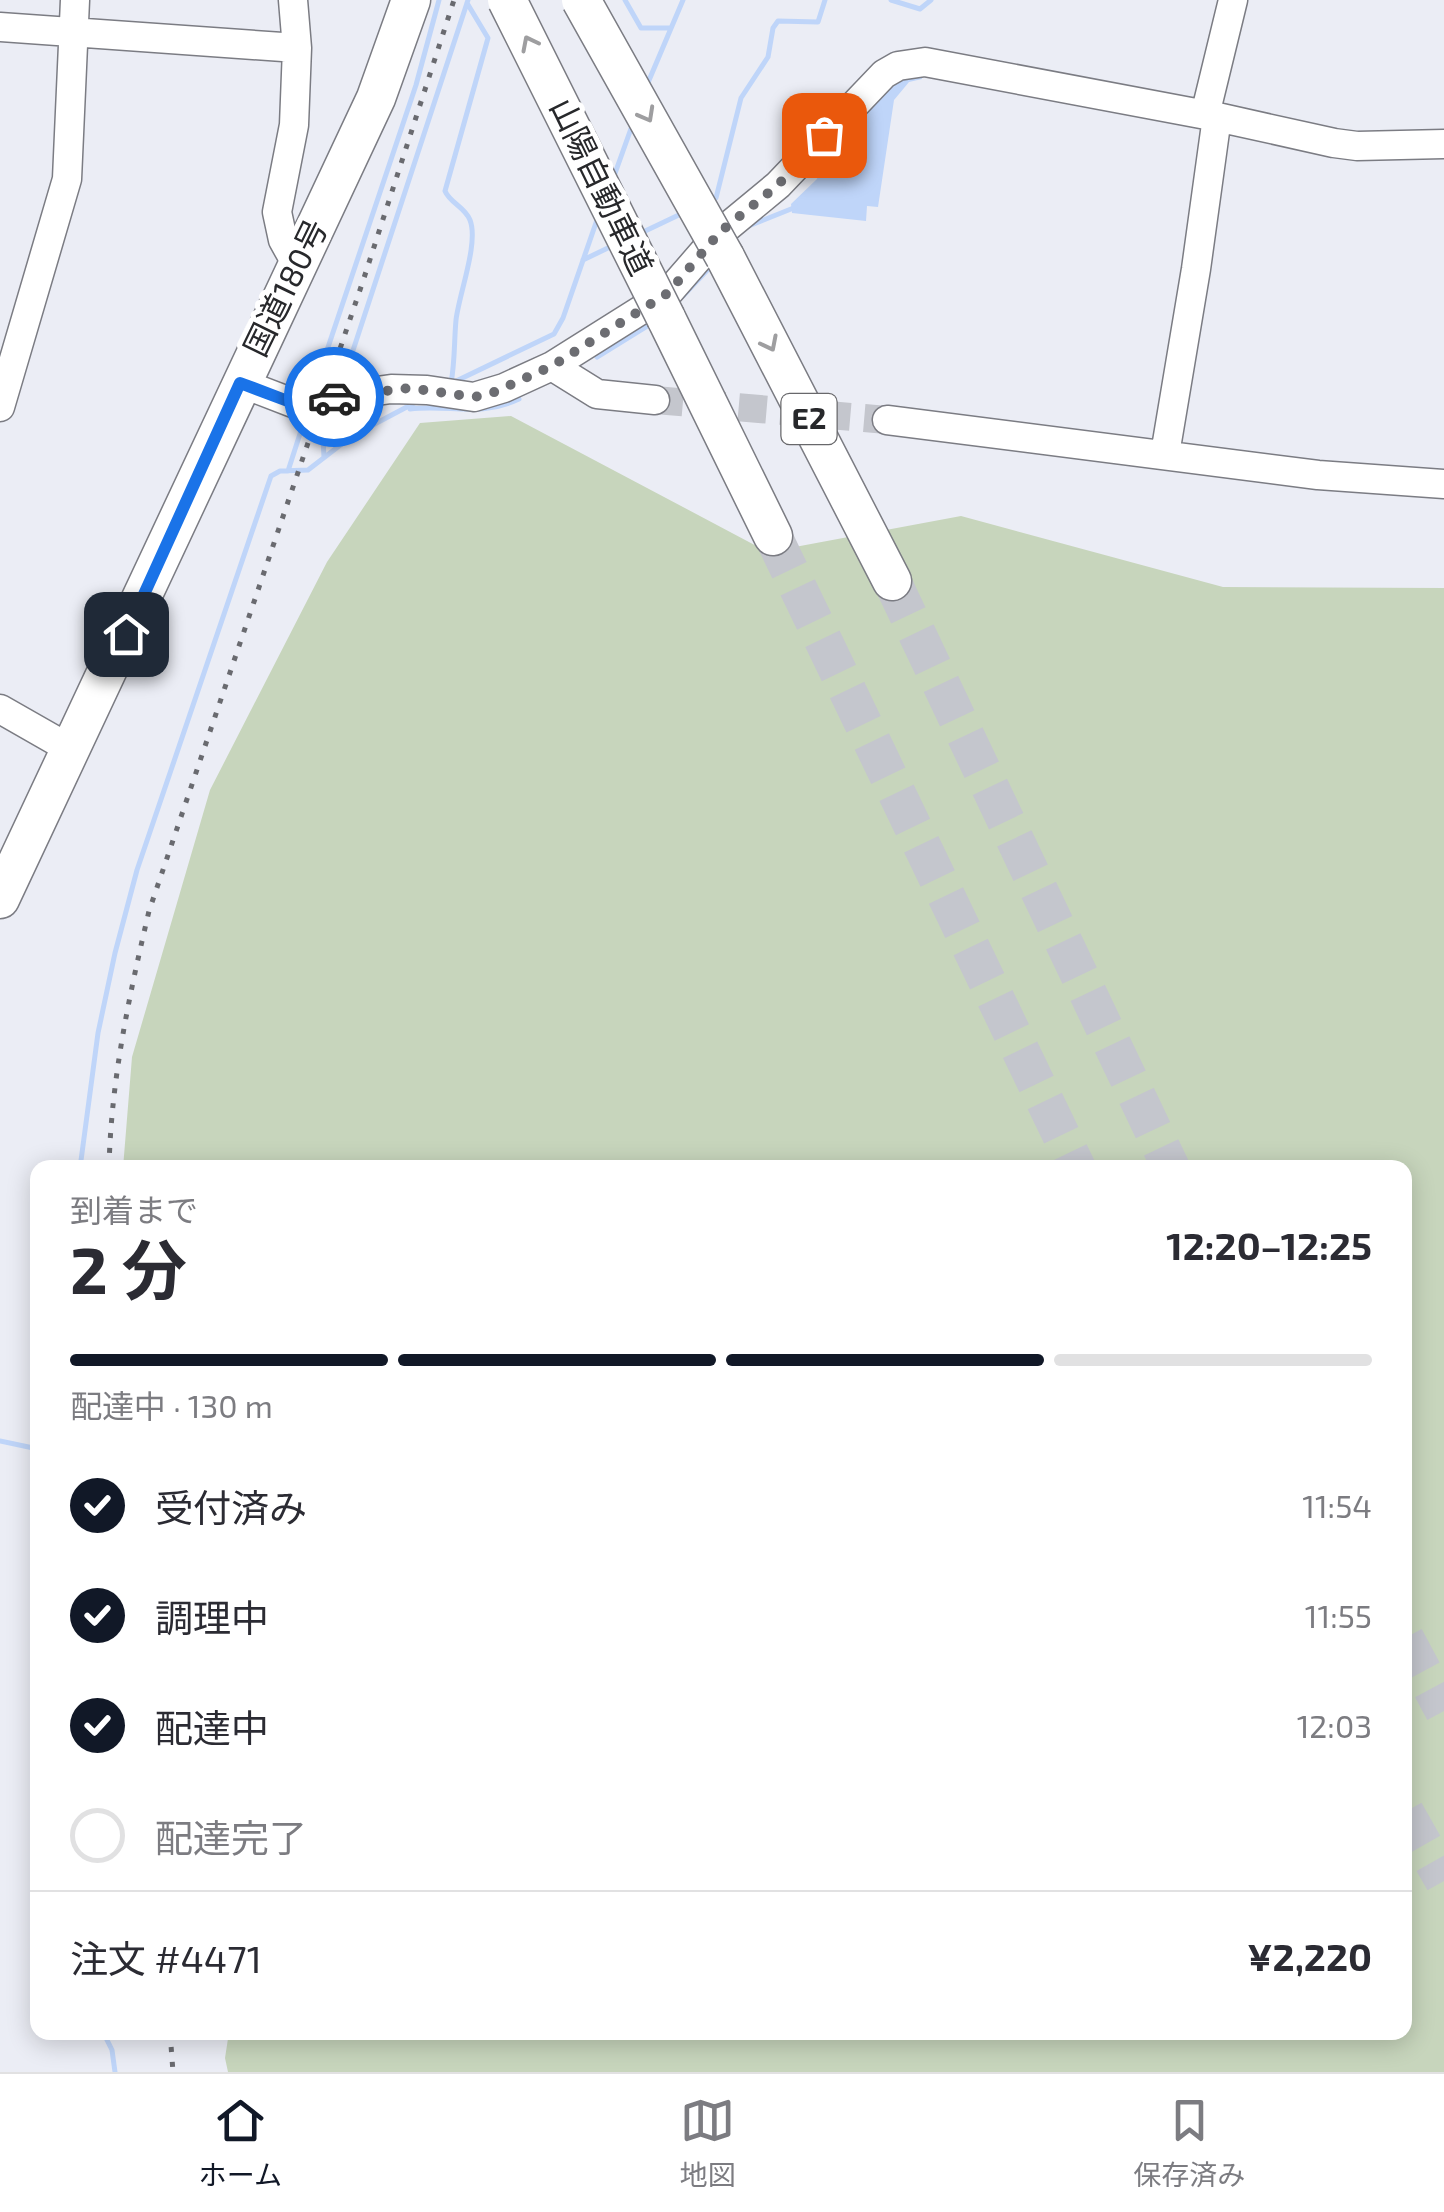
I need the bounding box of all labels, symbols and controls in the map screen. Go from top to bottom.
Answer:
one-way arrow [522,35,541,53]
street label: 山陽自動車道 [544,92,662,281]
pin [782,93,867,178]
one-way arrow [634,104,654,122]
icon: bag [797,108,852,163]
street label: 国道180号 [235,213,334,362]
one-way arrow [758,333,777,351]
courier [284,347,384,447]
icon: car [307,370,362,425]
road number: E2 [782,394,836,444]
pin [84,592,169,677]
icon: home [99,607,154,662]
text: 到着まで [70,1190,198,1228]
text: 12:20–12:25 [1166,1222,1372,1268]
text: 2 分 [70,1229,187,1307]
text: 配達中 · 130 m [70,1386,273,1424]
icon: check [70,1478,125,1533]
text: 受付済み [155,1484,307,1530]
text: 11:54 [1302,1486,1372,1524]
icon: check [70,1588,125,1643]
text: 調理中 [155,1594,269,1640]
text: 11:55 [1305,1596,1372,1634]
icon: check [70,1698,125,1753]
text: 配達中 [155,1704,269,1750]
text: 12:03 [1297,1706,1372,1744]
text: 配達完了 [155,1814,307,1860]
text: ¥2,220 [1247,1933,1372,1979]
text: 注文 #4471 [70,1935,262,1981]
tab: ホーム [199,2093,282,2193]
tab: 地図 [680,2093,736,2193]
tab: 保存済み [1133,2093,1245,2193]

